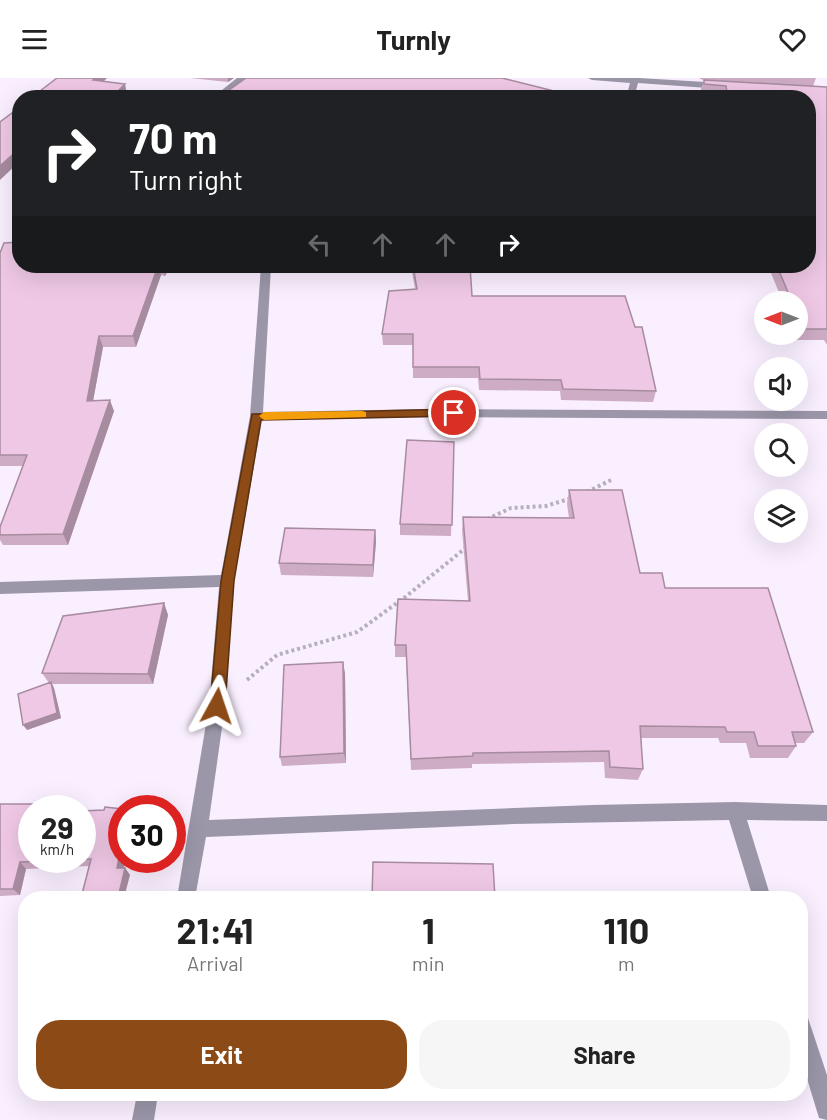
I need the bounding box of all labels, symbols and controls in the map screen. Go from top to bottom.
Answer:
icon: menu [18,23,51,56]
text: Turnly [376,23,451,55]
icon: heart [776,23,809,56]
text: 70 m [129,112,217,162]
icon: right [30,114,108,192]
text: Turn right [129,163,243,195]
icon: left [303,228,336,261]
icon: ahead [366,228,399,261]
icon: ahead [429,228,462,261]
icon: right [492,228,525,261]
north arrow [754,291,808,345]
map controls [754,291,808,543]
button: sound [754,357,808,411]
pin [428,387,479,438]
icon: arrive [437,396,470,429]
button: search [754,423,808,477]
button: layers [754,489,808,543]
position arrow [185,674,249,738]
speed limit sign: 30 [108,795,186,873]
text: 29 [41,809,73,845]
text: km/h [40,840,74,858]
text: 21:41 [177,908,253,951]
text: 1 [422,908,435,951]
text: 110 [603,908,649,951]
text: Arrival [187,951,243,975]
text: min [412,951,445,975]
text: m [618,951,635,975]
button: Exit [36,1020,407,1089]
button: Share [419,1020,790,1089]

